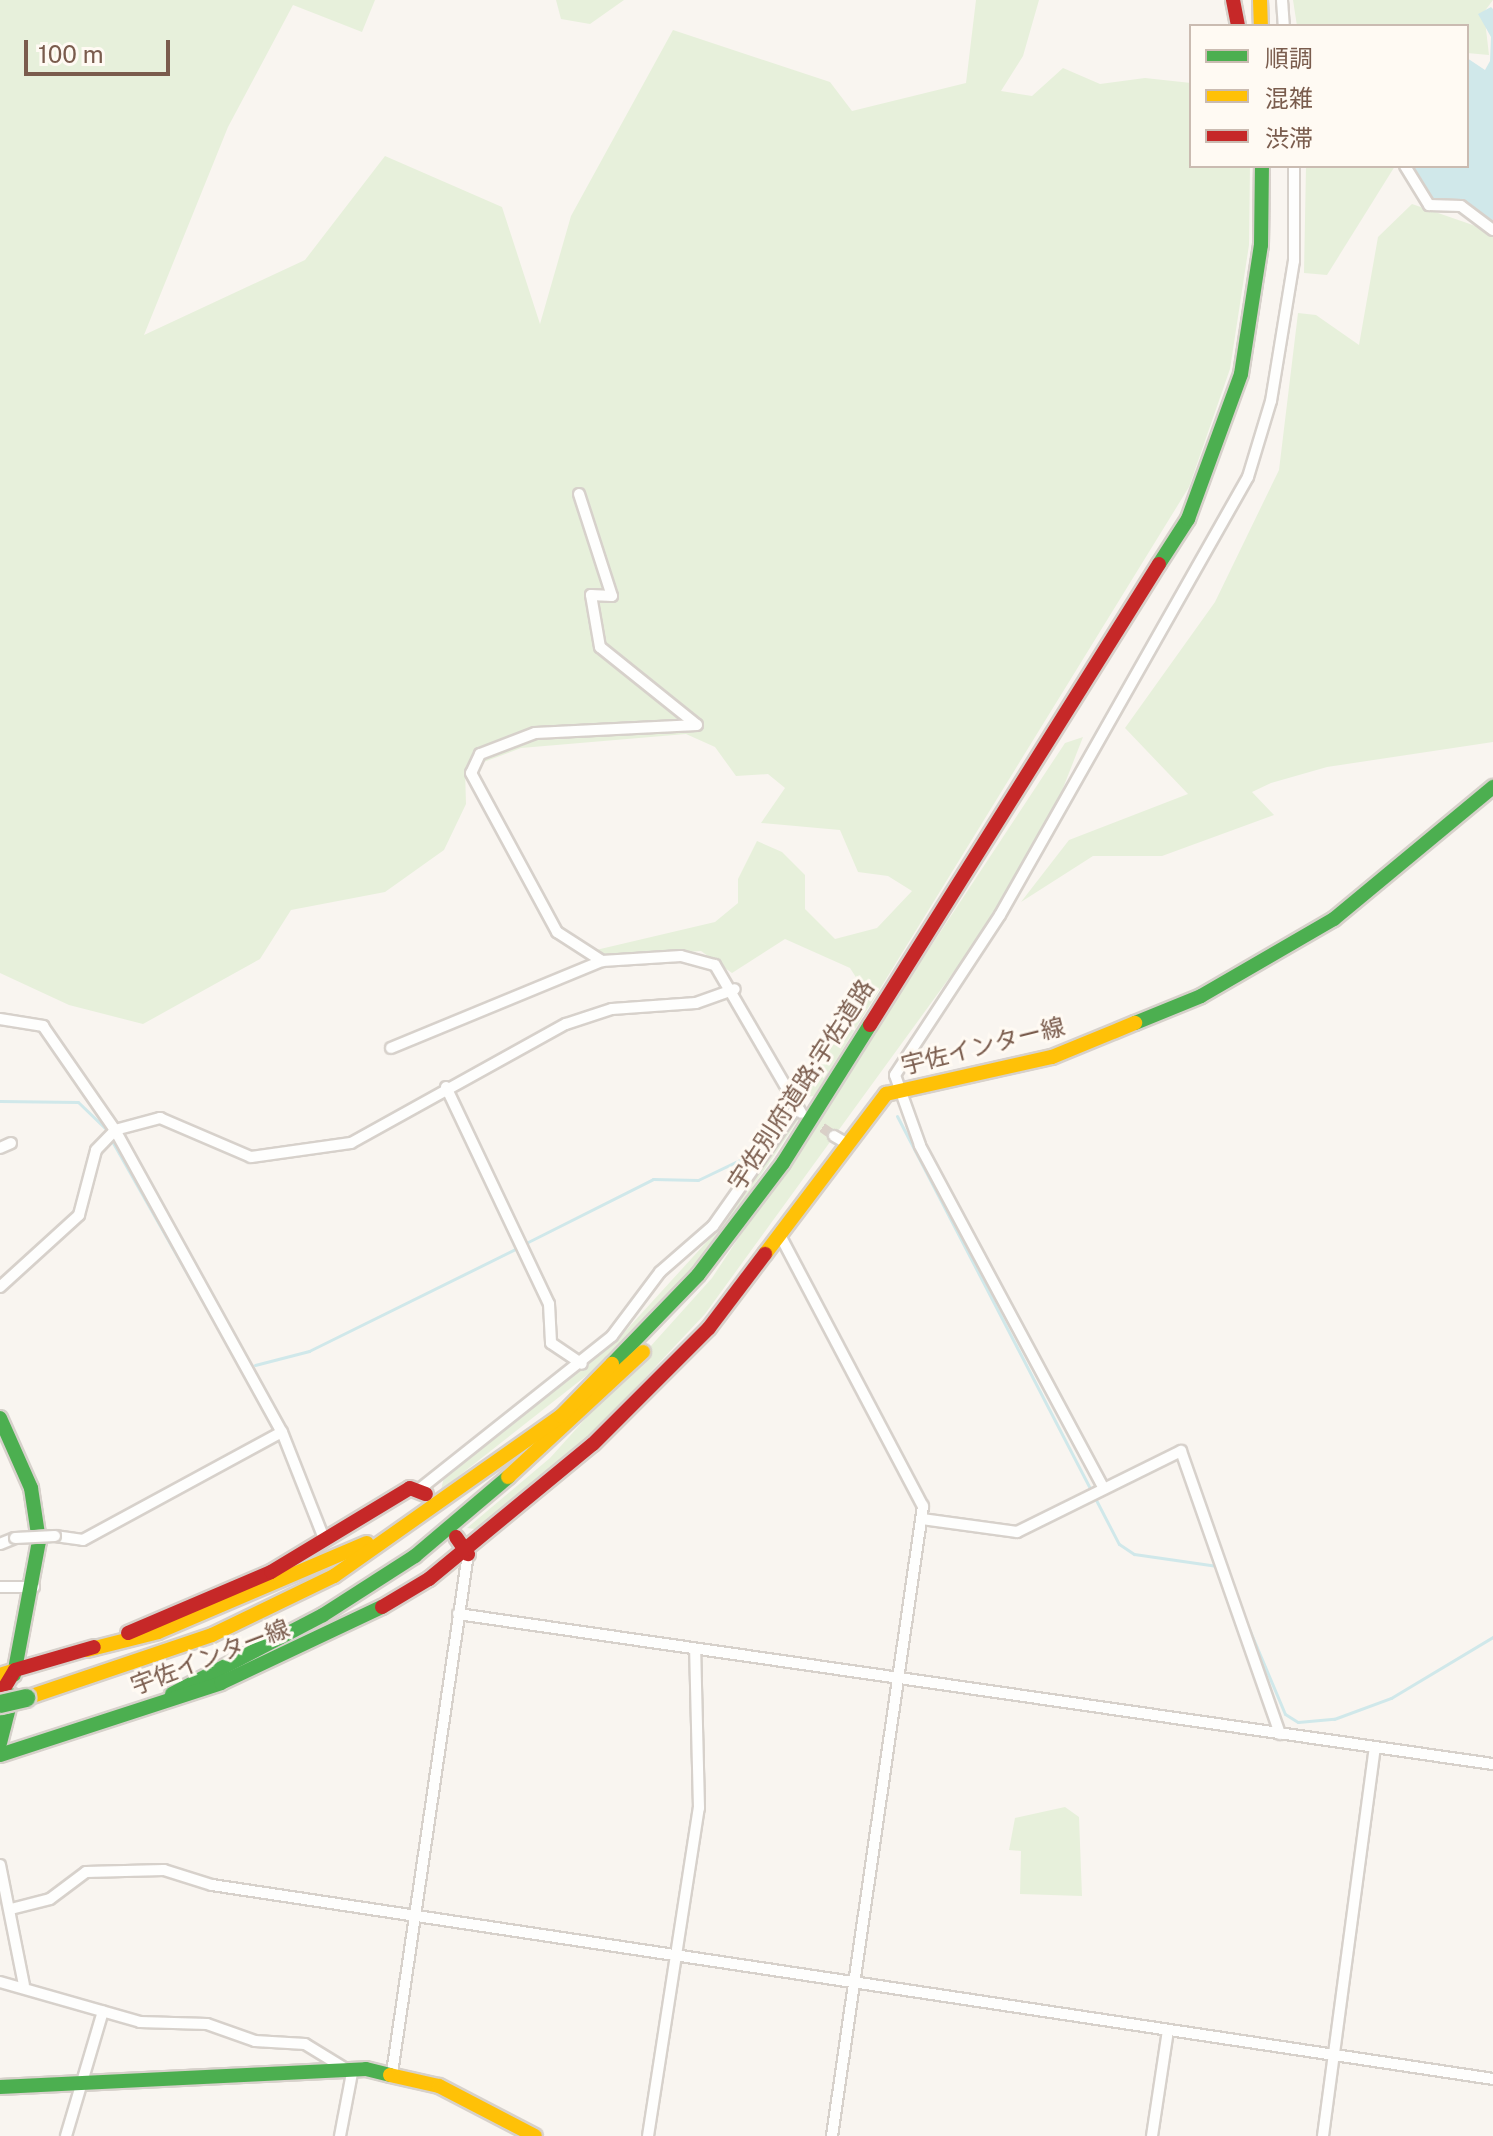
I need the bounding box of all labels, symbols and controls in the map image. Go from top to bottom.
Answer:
scale bar [28,24,174,74]
legend [1189,24,1469,168]
text: 100 m [38,40,104,68]
text: 順調 [1265,44,1313,72]
text: 混雑 [1265,84,1313,112]
text: 渋滞 [1265,124,1313,152]
street label: 宇佐別府道路;宇佐道路 [722,974,880,1196]
street label: 宇佐インター線 [898,1012,1068,1080]
street label: 宇佐インター線 [126,1613,294,1701]

